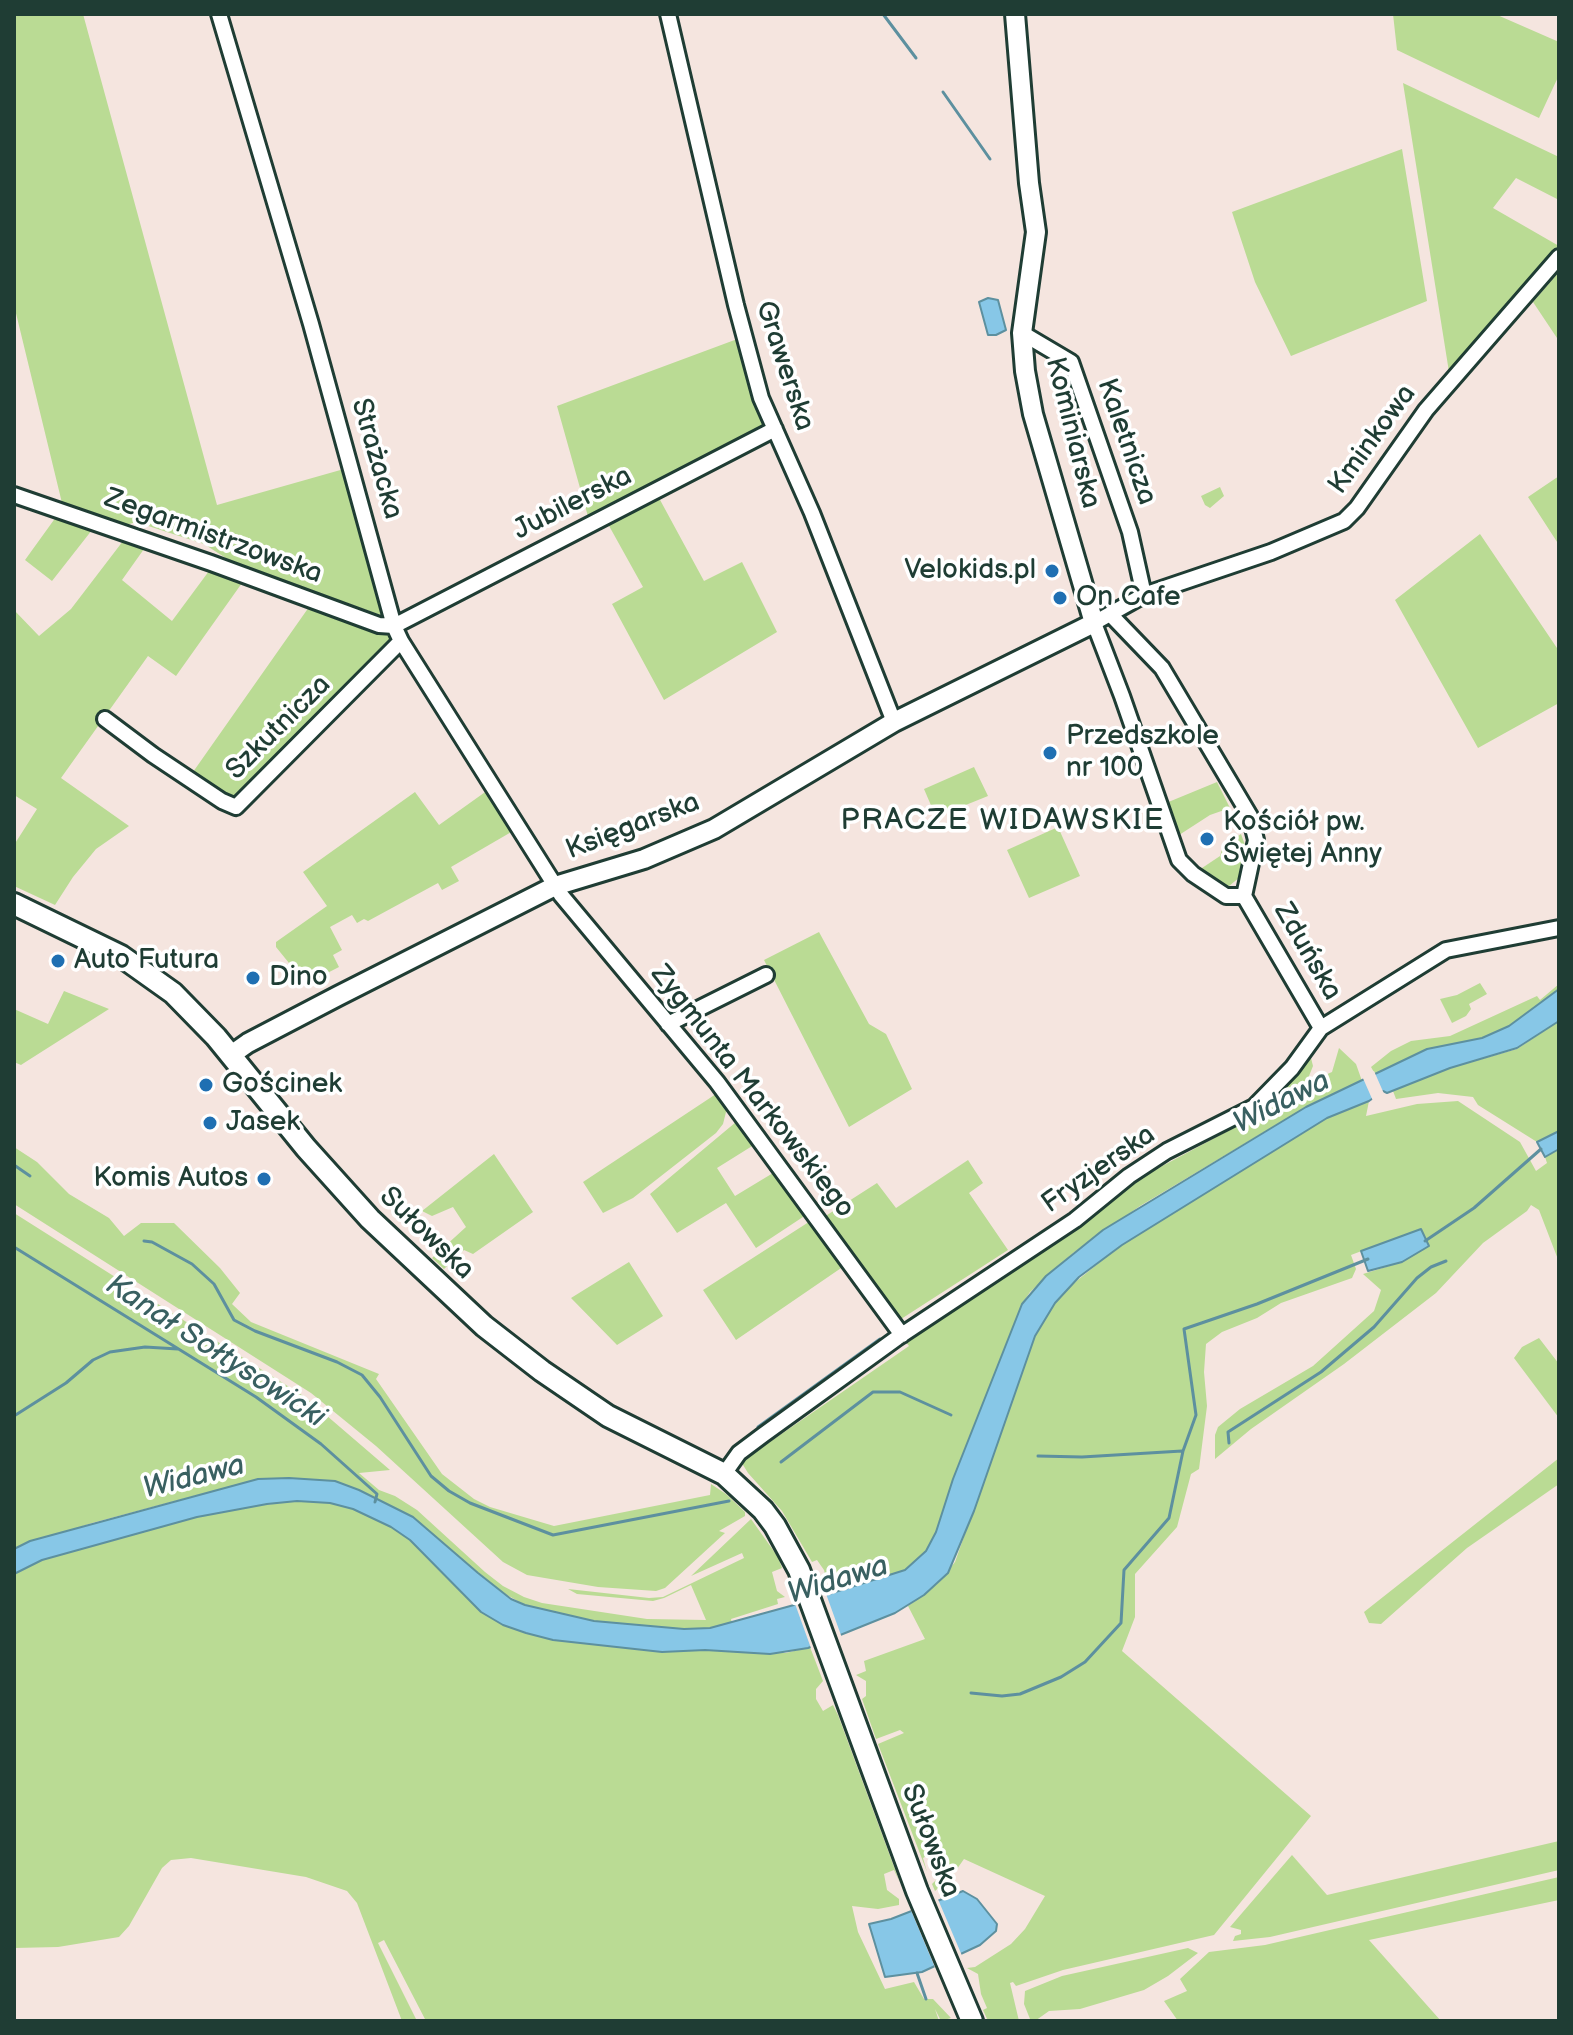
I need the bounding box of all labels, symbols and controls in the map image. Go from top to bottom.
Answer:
street label: Grawerska [747,297,821,435]
street label: Kominiarska [1037,354,1107,512]
street label: Kaletnicza [1089,375,1163,509]
street label: Kminkowa [1322,379,1424,501]
street label: Strażacka [343,395,409,523]
street label: Jubilerska [508,460,638,548]
street label: Zegarmistrzowska [100,482,326,592]
place label: Velokids.pl [904,554,1036,588]
marker: Velokids.pl [1043,562,1061,580]
place label: On Cafe [1076,581,1181,615]
marker: On Cafe [1051,589,1069,607]
street label: Szkutnicza [220,669,338,787]
place label: Przedszkole nr 100 [1066,720,1219,786]
marker: Przedszkole nr 100 [1041,744,1059,762]
street label: Księgarska [562,786,704,868]
district label: PRACZE WIDAWSKIE [840,803,1166,839]
place label: Kościół pw. Świętej Anny [1223,806,1382,872]
marker: Kościół pw. Świętej Anny [1198,830,1216,848]
street label: Zduńska [1266,897,1348,1007]
place label: Auto Futura [74,944,219,978]
marker: Auto Futura [49,952,67,970]
street label: Zygmunta Markowskiego [643,959,861,1225]
place label: Dino [269,961,328,995]
marker: Dino [244,969,262,987]
water label: Widawa [1228,1063,1336,1143]
place label: Gościnek [222,1068,342,1102]
marker: Gościnek [197,1076,215,1094]
place label: Jasek [226,1106,300,1140]
marker: Jasek [201,1114,219,1132]
street label: Fryzjerska [1036,1119,1162,1221]
place label: Komis Autos [93,1162,248,1196]
marker: Komis Autos [255,1170,273,1188]
street label: Sułowska [372,1181,480,1287]
water label: Kanał Sołtysowicki [98,1268,332,1436]
water label: Widawa [139,1448,249,1508]
water label: Widawa [783,1549,893,1613]
street label: Sułowska [893,1780,967,1902]

